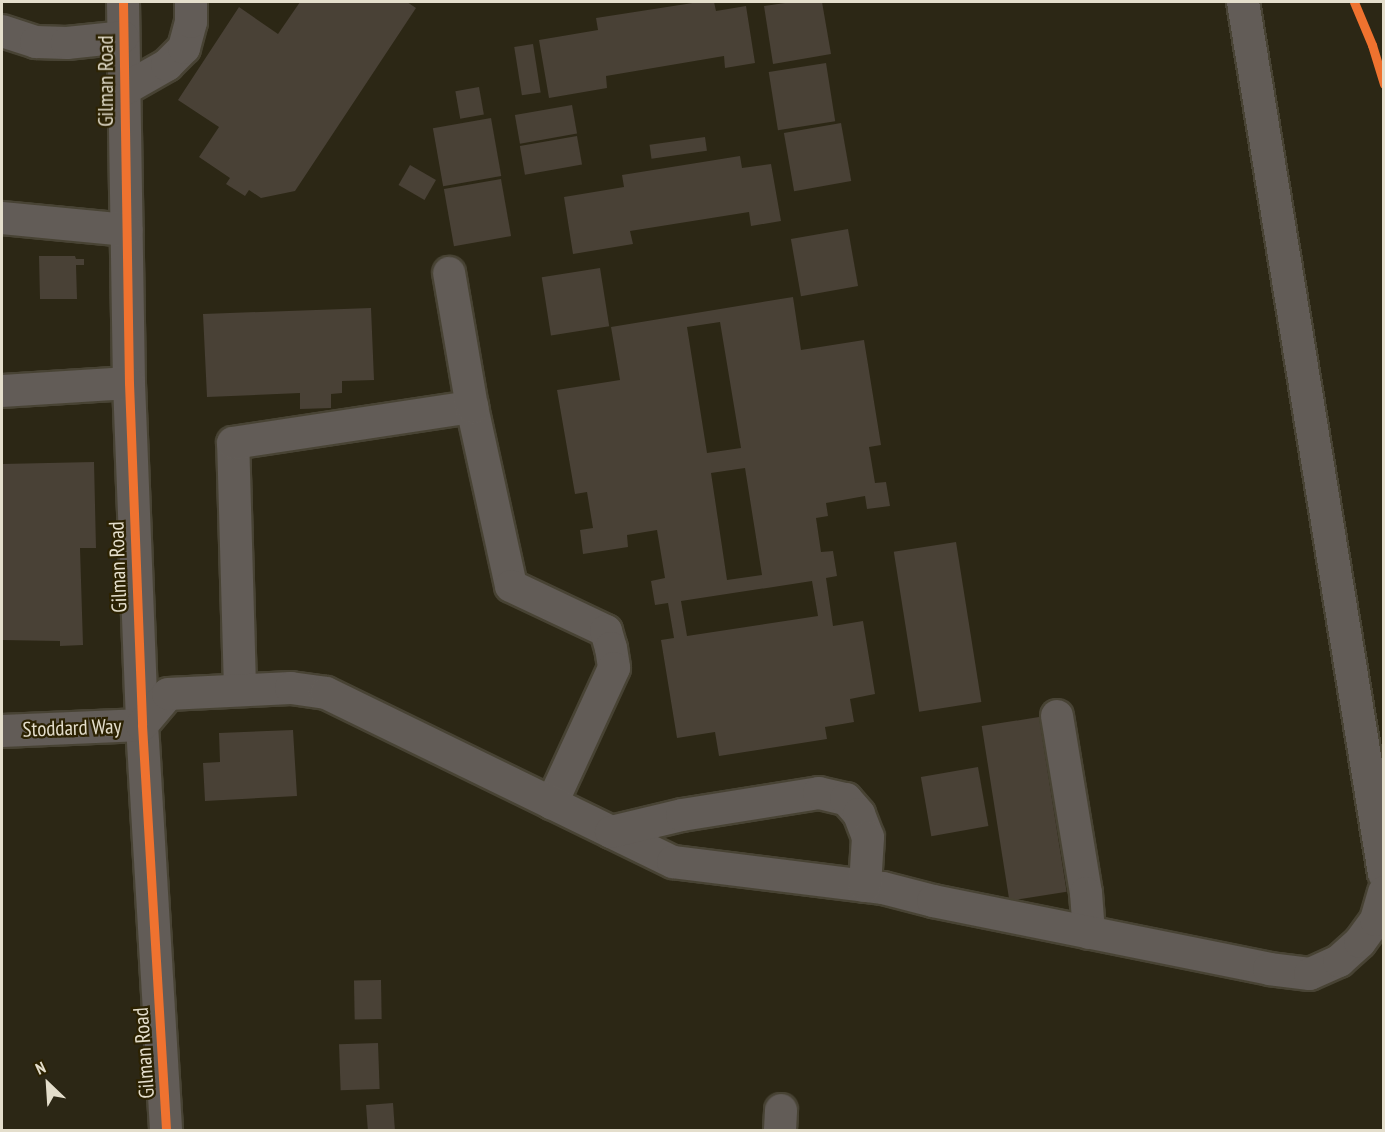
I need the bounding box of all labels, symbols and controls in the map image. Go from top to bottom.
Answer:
street label: Gilman Road [93,35,119,127]
street label: Gilman Road [104,521,132,613]
street label: Stoddard Way [22,714,122,742]
street label: Gilman Road [128,1007,160,1099]
north arrow [18,1054,78,1114]
text: N [32,1057,49,1079]

